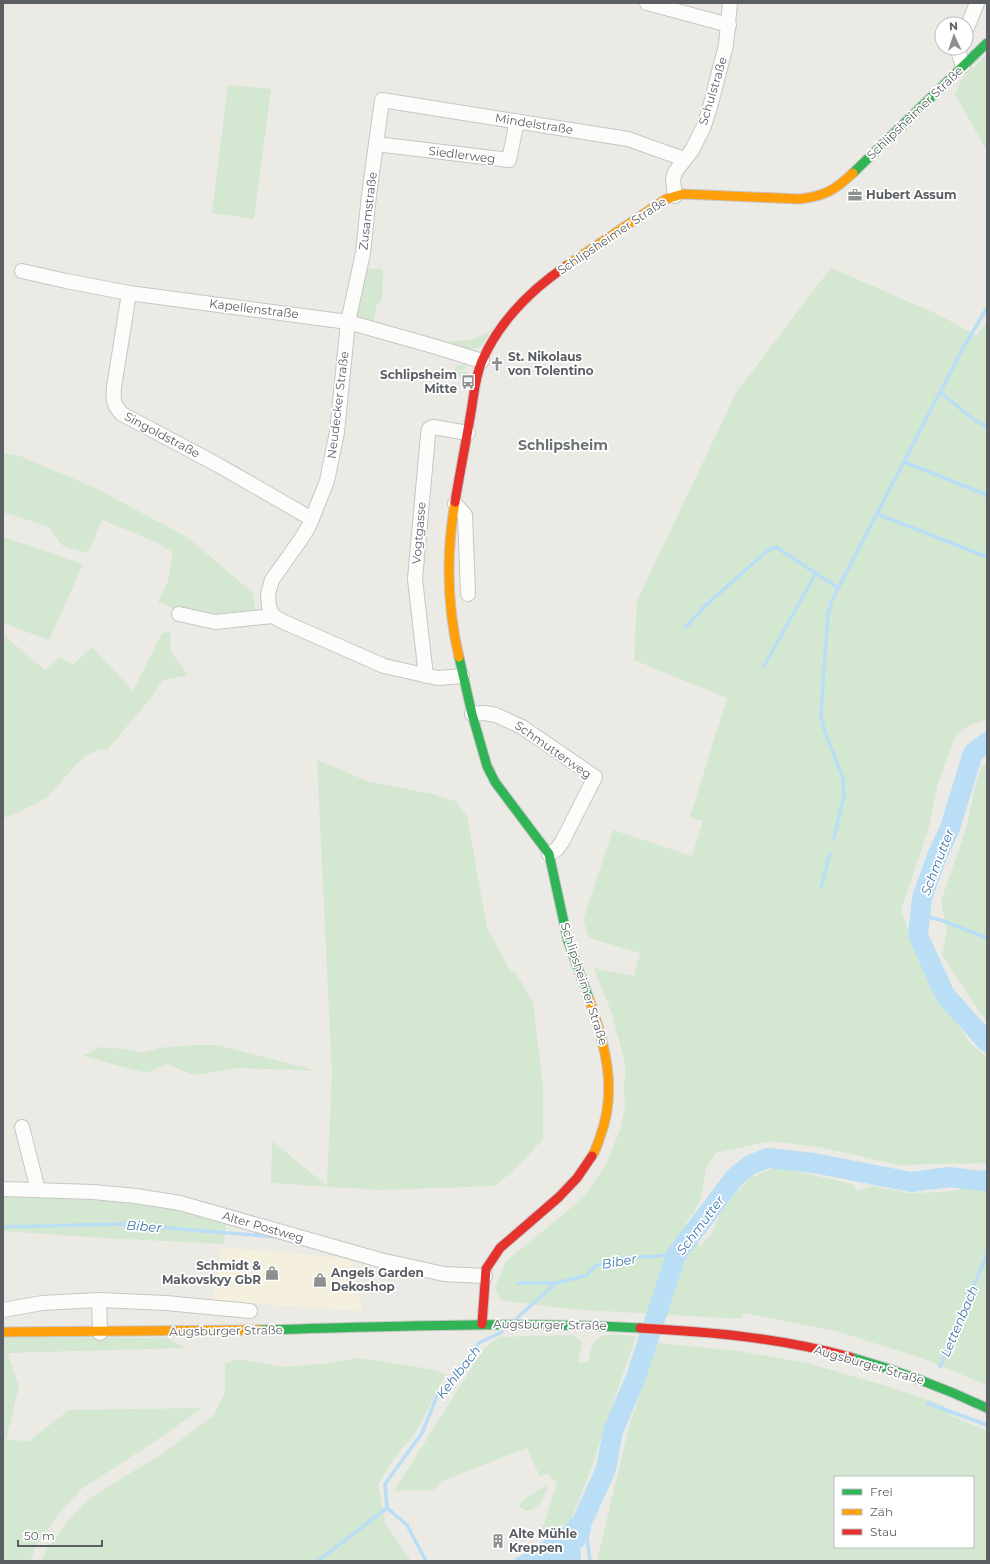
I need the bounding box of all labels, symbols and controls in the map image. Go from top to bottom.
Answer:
north arrow [934,16,974,56]
text: N [949,19,958,33]
street label: Schulstraße [695,55,730,127]
street label: Schlipsheimer Straße [863,63,966,163]
street label: Mindelstraße [494,110,574,137]
street label: Siedlerweg [428,143,496,166]
street label: Zusamstraße [355,171,380,251]
office icon: Hubert Assum [847,187,863,203]
place label: Hubert Assum [866,187,956,202]
street label: Schlipsheimer Straße [554,194,669,278]
street label: Kapellenstraße [208,296,300,321]
place label: St. Nikolaus von Tolentino [507,349,594,378]
street label: Neudecker Straße [323,350,352,460]
church icon: St. Nikolaus von Tolentino [489,356,505,372]
place label: Schlipsheim Mitte [380,367,457,396]
bus stop icon: Schlipsheim Mitte [460,374,476,390]
street label: Singoldstraße [122,408,203,461]
district label: Schlipsheim [518,436,608,454]
street label: Vogtgasse [408,501,429,565]
street label: Schmutterweg [512,718,595,782]
water label: Schmutter [917,826,957,897]
street label: Schlipsheimer Straße [558,921,611,1047]
water label: Schmutter [673,1192,728,1258]
street label: Alter Postweg [221,1208,306,1245]
water label: Biber [126,1216,163,1236]
water label: Biber [600,1250,638,1272]
place label: Schmidt & Makovskyy GbR [162,1258,261,1287]
shop icon: Schmidt & Makovskyy GbR [264,1265,280,1281]
place label: Angels Garden Dekoshop [330,1265,424,1294]
shop icon: Angels Garden Dekoshop [312,1272,328,1288]
water label: Lettenbach [937,1283,981,1359]
street label: Augsburger Straße [493,1316,607,1333]
street label: Augsburger Straße [169,1322,283,1339]
water label: Kehlbach [432,1342,484,1402]
street label: Augsburger Straße [812,1342,926,1387]
legend [834,1476,974,1548]
text: Frei [870,1484,893,1499]
text: Zäh [870,1504,893,1519]
scale bar [18,1522,102,1548]
text: Stau [870,1524,897,1539]
place label: Alte Mühle Kreppen [508,1526,577,1555]
text: 50 m [24,1528,55,1543]
building icon: Alte Mühle Kreppen [490,1533,506,1549]

